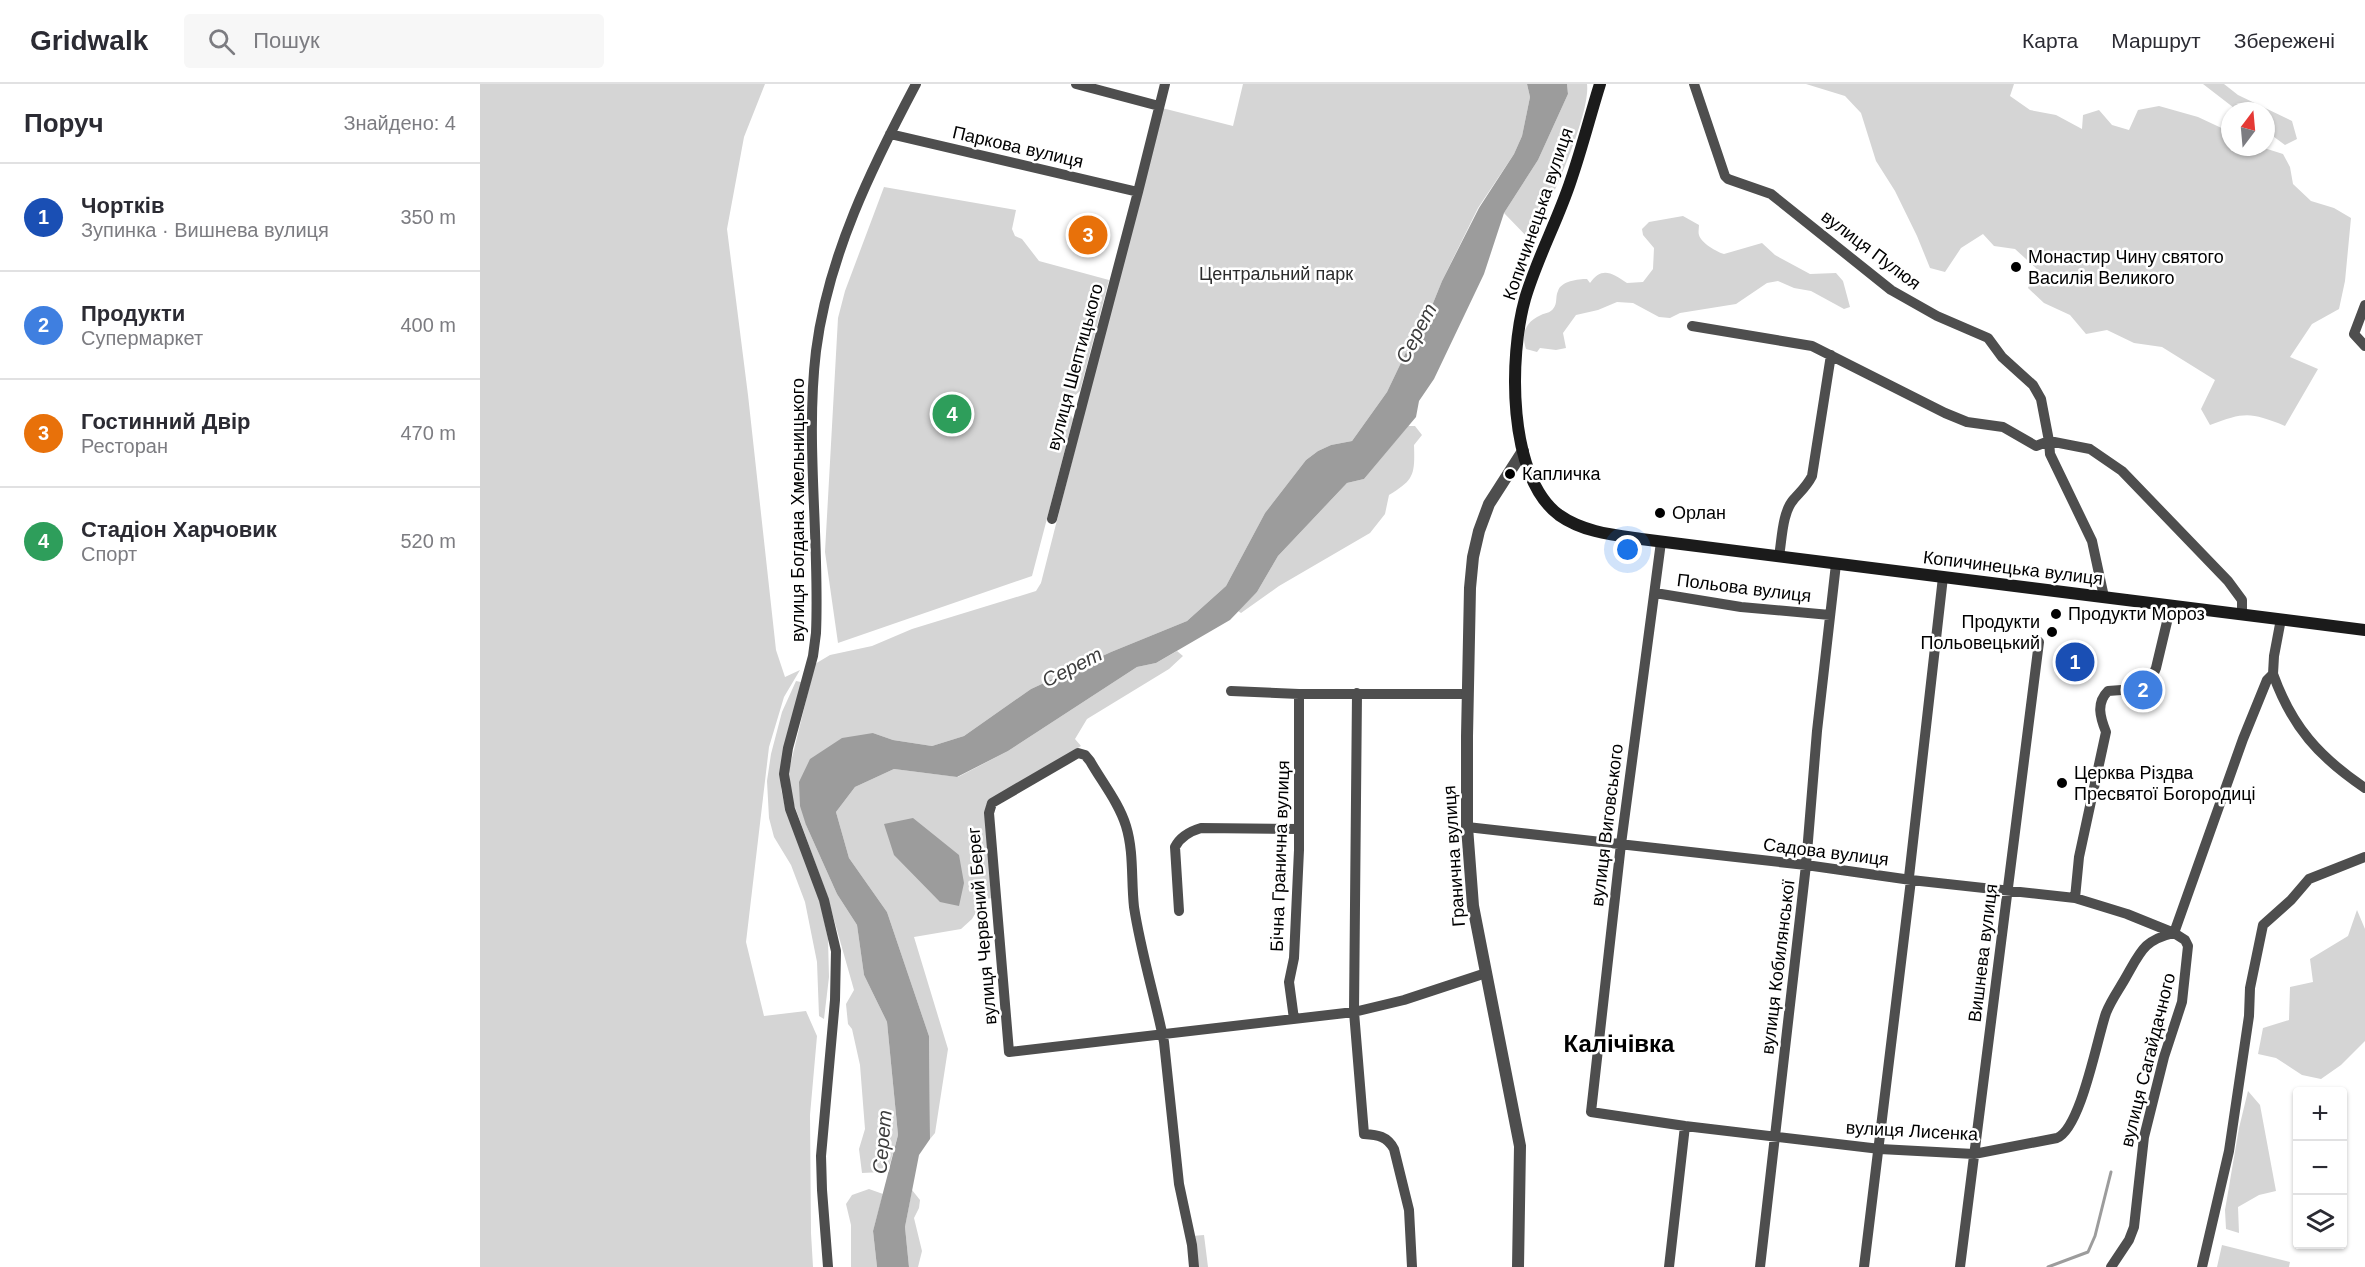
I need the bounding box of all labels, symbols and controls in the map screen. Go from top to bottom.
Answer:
search box [184,14,604,68]
text: Gridwalk [30,25,148,56]
icon: search [205,25,238,58]
text: Пошук [253,28,320,53]
text: Карта [2022,29,2078,52]
text: Маршрут [2111,29,2201,52]
text: Збережені [2234,29,2335,52]
north arrow [2221,102,2275,156]
text: Поруч [24,108,104,138]
text: Знайдено: 4 [343,112,456,134]
street label: Паркова вулиця [951,122,1085,172]
street label: Копичинецька вулиця [1499,125,1577,303]
text: Чортків [81,193,164,218]
text: 1 [38,206,49,228]
text: 350 m [400,206,456,228]
street label: вулиця Пулюя [1818,206,1924,294]
pin: 3 [1068,212,1108,258]
text: Зупинка · Вишнева вулиця [81,219,329,241]
place label: Монастир Чину святого Василія Великого [2028,247,2224,288]
marker: Монастир Чину святого Василія Великого [2009,260,2023,274]
park label: Центральний парк [1199,264,1353,284]
street label: вулиця Шептицького [1043,281,1107,453]
water label: Серет [1391,299,1441,367]
text: Продукти [81,301,185,326]
text: 2 [38,314,49,336]
text: 400 m [400,314,456,336]
text: Супермаркет [81,327,203,349]
street label: вулиця Богдана Хмельницького [788,378,808,642]
pin: 4 [932,392,972,436]
text: Гостинний Двір [81,409,251,434]
text: 3 [38,422,49,444]
text: 470 m [400,422,456,444]
text: Ресторан [81,435,168,457]
place label: Капличка [1522,464,1601,484]
marker: Капличка [1503,467,1517,481]
place label: Орлан [1672,503,1726,523]
marker: Орлан [1653,506,1667,520]
text: Стадіон Харчовик [81,517,277,542]
text: 4 [38,530,49,552]
text: 520 m [400,530,456,552]
your location [1613,535,1642,564]
text: Спорт [81,543,137,565]
street label: Копичинецька вулиця [1922,547,2104,589]
street label: Польова вулиця [1676,570,1812,606]
place label: Продукти Мороз [2068,604,2205,624]
marker: Продукти Мороз [2049,607,2063,621]
place label: Продукти Польовецький [1921,612,2040,653]
marker: Продукти Польовецький [2045,625,2059,639]
pin: 1 [2056,640,2094,684]
water label: Серет [1038,643,1106,691]
pin: 2 [2124,668,2162,712]
street label: вулиця Виговського [1587,743,1627,907]
street label: Бічна Гранична вулиця [1267,760,1293,952]
place label: Церква Різдва Пресвятої Богородиці [2074,763,2256,804]
marker: Церква Різдва Пресвятої Богородиці [2055,776,2069,790]
street label: Гранична вулиця [1439,785,1469,927]
street label: вулиця Червоний Берег [963,826,1001,1026]
street label: Садова вулиця [1762,834,1890,870]
street label: вулиця Кобилянської [1757,878,1799,1056]
street label: Вишнева вулиця [1965,883,2001,1023]
street label: вулиця Сагайдачного [2117,971,2179,1149]
district label: Калічівка [1564,1030,1675,1057]
map controls [2293,1087,2347,1249]
button: + [2293,1087,2347,1141]
water label: Серет [868,1109,896,1175]
street label: вулиця Лисенка [1845,1118,1980,1145]
button: − [2293,1141,2347,1195]
button: layers [2293,1195,2347,1249]

